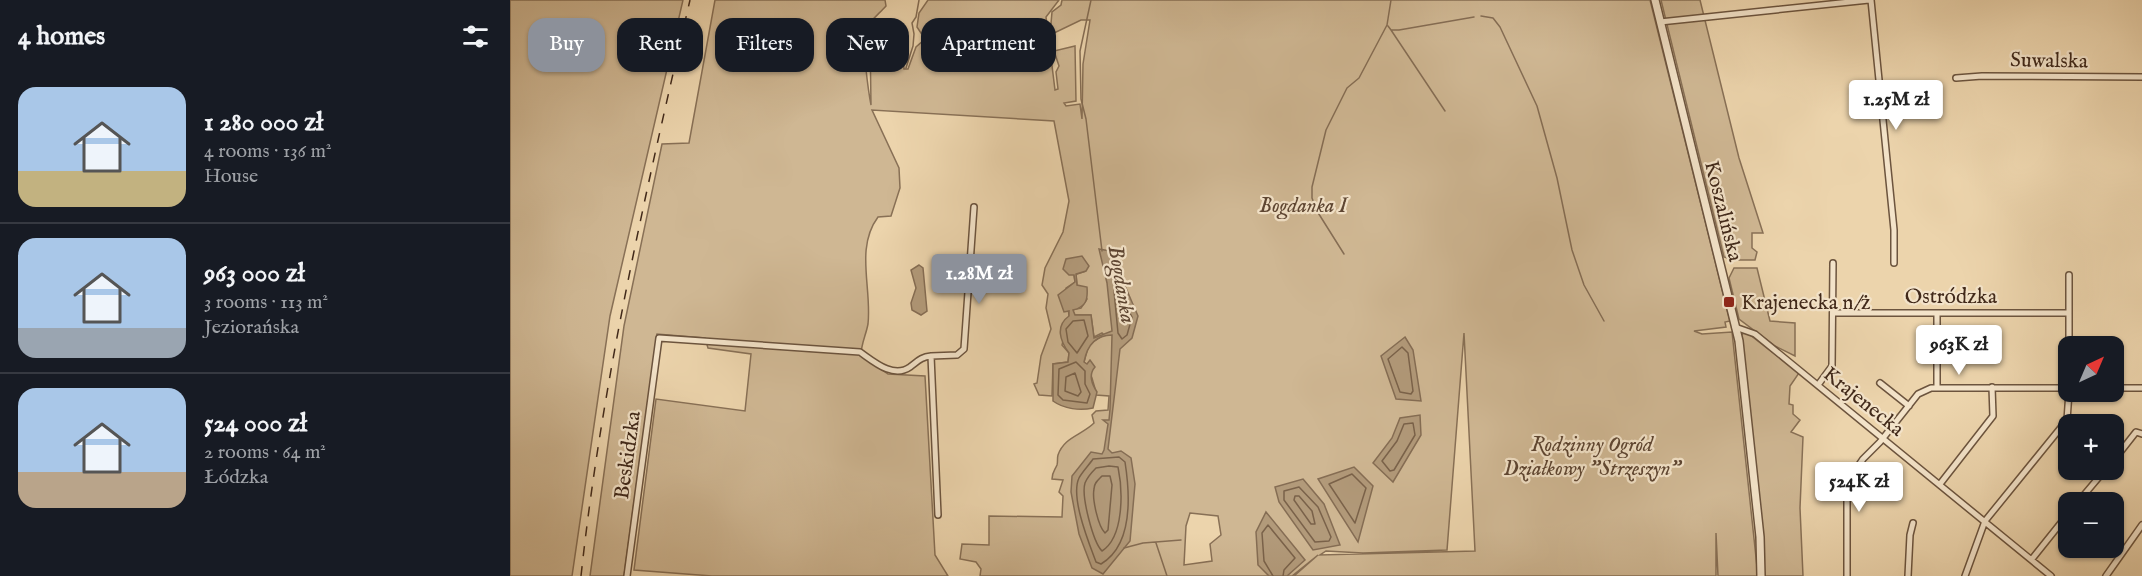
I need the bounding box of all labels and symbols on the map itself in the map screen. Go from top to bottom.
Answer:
street label: Suwalska [2010,47,2089,76]
pin: 1.25M zł [1834,80,1958,131]
street label: Koszalińska [1697,158,1748,265]
park label: Bogdanka I [1259,193,1349,220]
water label: Bogdanka [1100,243,1142,326]
pin: 1.28M zł [917,254,1041,305]
street label: Ostródzka [1905,284,1998,311]
place label: Krajenecka n/ż [1741,290,1871,317]
marker: Krajenecka n/ż [1722,295,1736,309]
pin: 963K zł [1904,325,2014,376]
north arrow [2058,336,2124,402]
street label: Krajenecka [1817,361,1910,444]
street label: Beskidzka [609,408,648,501]
park label: Rodzinny Ogród Działkowy "Strzeszyn" [1504,432,1683,483]
pin: 524K zł [1804,462,1914,513]

